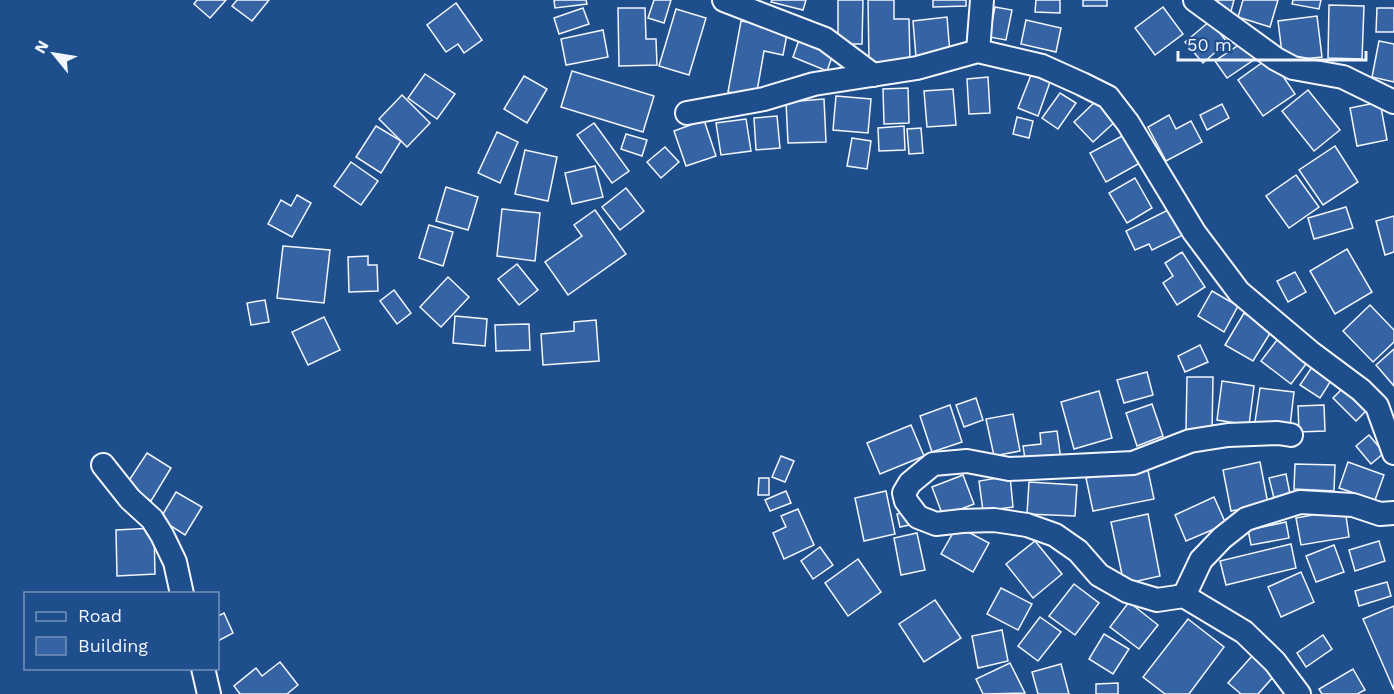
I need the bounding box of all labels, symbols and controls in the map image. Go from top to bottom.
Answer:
north arrow [24,24,84,84]
scale bar [1178,24,1366,62]
text: 50 m [1187,34,1232,55]
text: N [30,37,53,57]
legend [24,592,219,670]
text: Road [78,605,122,626]
text: Building [78,635,148,656]

